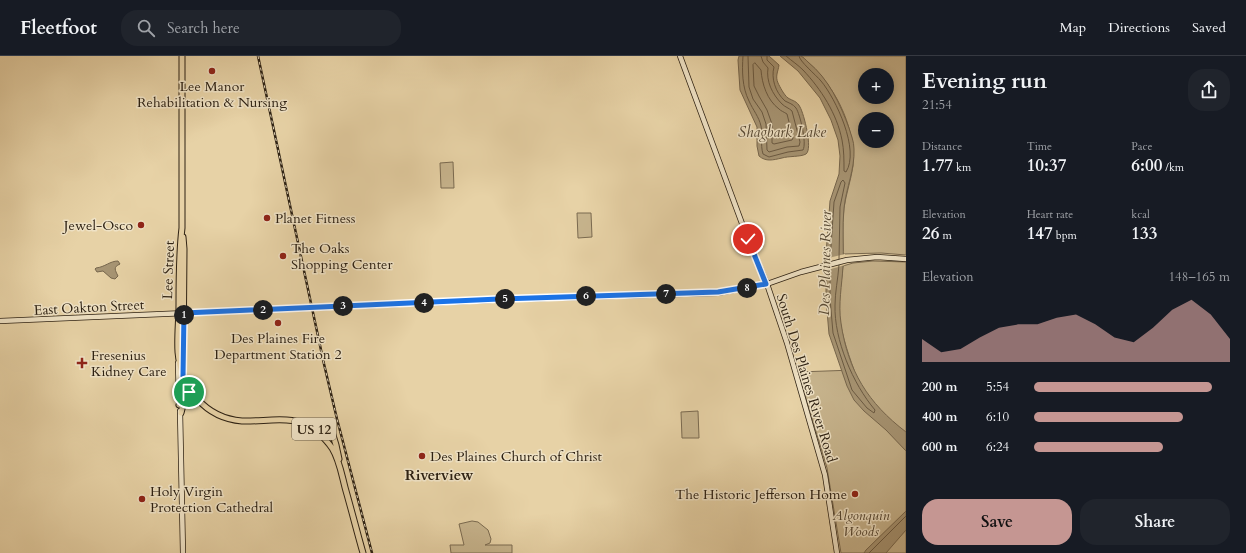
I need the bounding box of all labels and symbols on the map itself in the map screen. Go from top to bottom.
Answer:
marker: Lee Manor Rehabilitation & Nursing [207,66,217,76]
place label: Lee Manor Rehabilitation & Nursing [137,77,287,112]
water label: Shagbark Lake [738,122,826,142]
place label: Planet Fitness [275,209,356,228]
water label: Des Plaines River [814,209,836,316]
marker: Planet Fitness [262,213,272,223]
place label: Jewel-Osco [62,216,133,235]
marker: Jewel-Osco [136,220,146,230]
pin [731,222,765,256]
place label: The Oaks Shopping Center [291,239,393,274]
street label: Lee Street [158,240,179,300]
marker: The Oaks Shopping Center [278,251,288,261]
pin: 8 [737,278,757,298]
pin: 7 [656,284,676,304]
pin: 6 [576,286,596,306]
pin: 5 [495,289,515,309]
street label: South Des Plaines River Road [772,291,841,465]
pin: 4 [414,293,434,313]
street label: East Oakton Street [33,295,145,320]
pin: 3 [333,296,353,316]
pin: 2 [253,300,273,320]
pin: 1 [174,305,194,325]
marker: Des Plaines Fire Department Station 2 [273,318,283,328]
place label: Des Plaines Fire Department Station 2 [214,329,342,364]
place label: Fresenius Kidney Care [91,346,167,381]
marker: Fresenius Kidney Care [76,357,88,369]
pin [172,375,206,409]
road number: US 12 [292,418,336,440]
place label: Des Plaines Church of Christ [430,447,602,466]
marker: Des Plaines Church of Christ [417,451,427,461]
district label: Riverview [405,465,474,485]
place label: Holy Virgin Protection Cathedral [150,482,274,517]
place label: The Historic Jefferson Home [675,485,847,504]
marker: The Historic Jefferson Home [850,489,860,499]
marker: Holy Virgin Protection Cathedral [137,494,147,504]
park label: Algonquin Woods [831,506,890,541]

